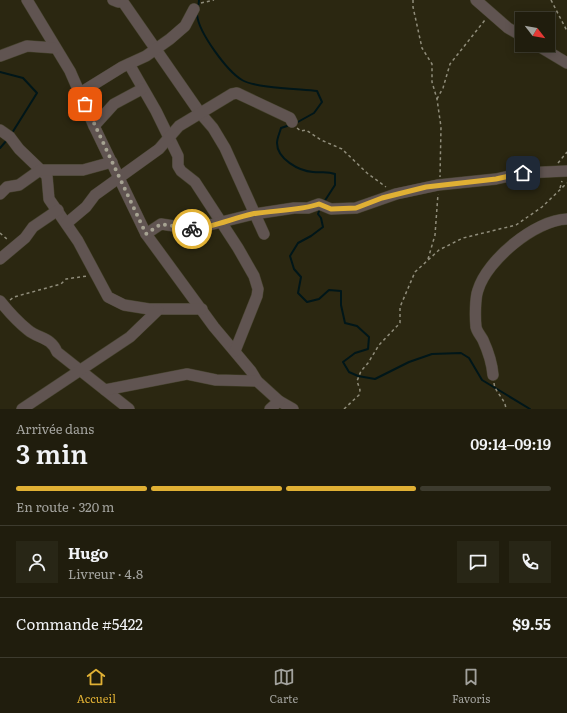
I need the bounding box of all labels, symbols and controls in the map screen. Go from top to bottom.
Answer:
north arrow [515,12,555,52]
map controls [515,12,555,52]
pin [68,87,102,121]
icon: bag [74,93,96,115]
pin [506,156,540,190]
icon: home [512,162,534,184]
courier [172,209,212,249]
icon: bike [181,218,203,240]
text: Arrivée dans [16,419,94,438]
text: 09:14–09:19 [470,432,551,455]
text: 3 min [16,433,88,472]
text: En route · 320 m [16,497,114,516]
button: person [16,541,58,583]
text: Hugo [68,541,108,564]
button: chat [457,541,499,583]
button: phone [509,541,551,583]
text: Livreur · 4.8 [68,564,143,583]
text: Commande #5422 [16,612,143,635]
text: $9.55 [512,612,551,635]
tab: Accueil [77,666,116,706]
tab: Carte [270,666,298,706]
tab: Favoris [452,666,490,706]

